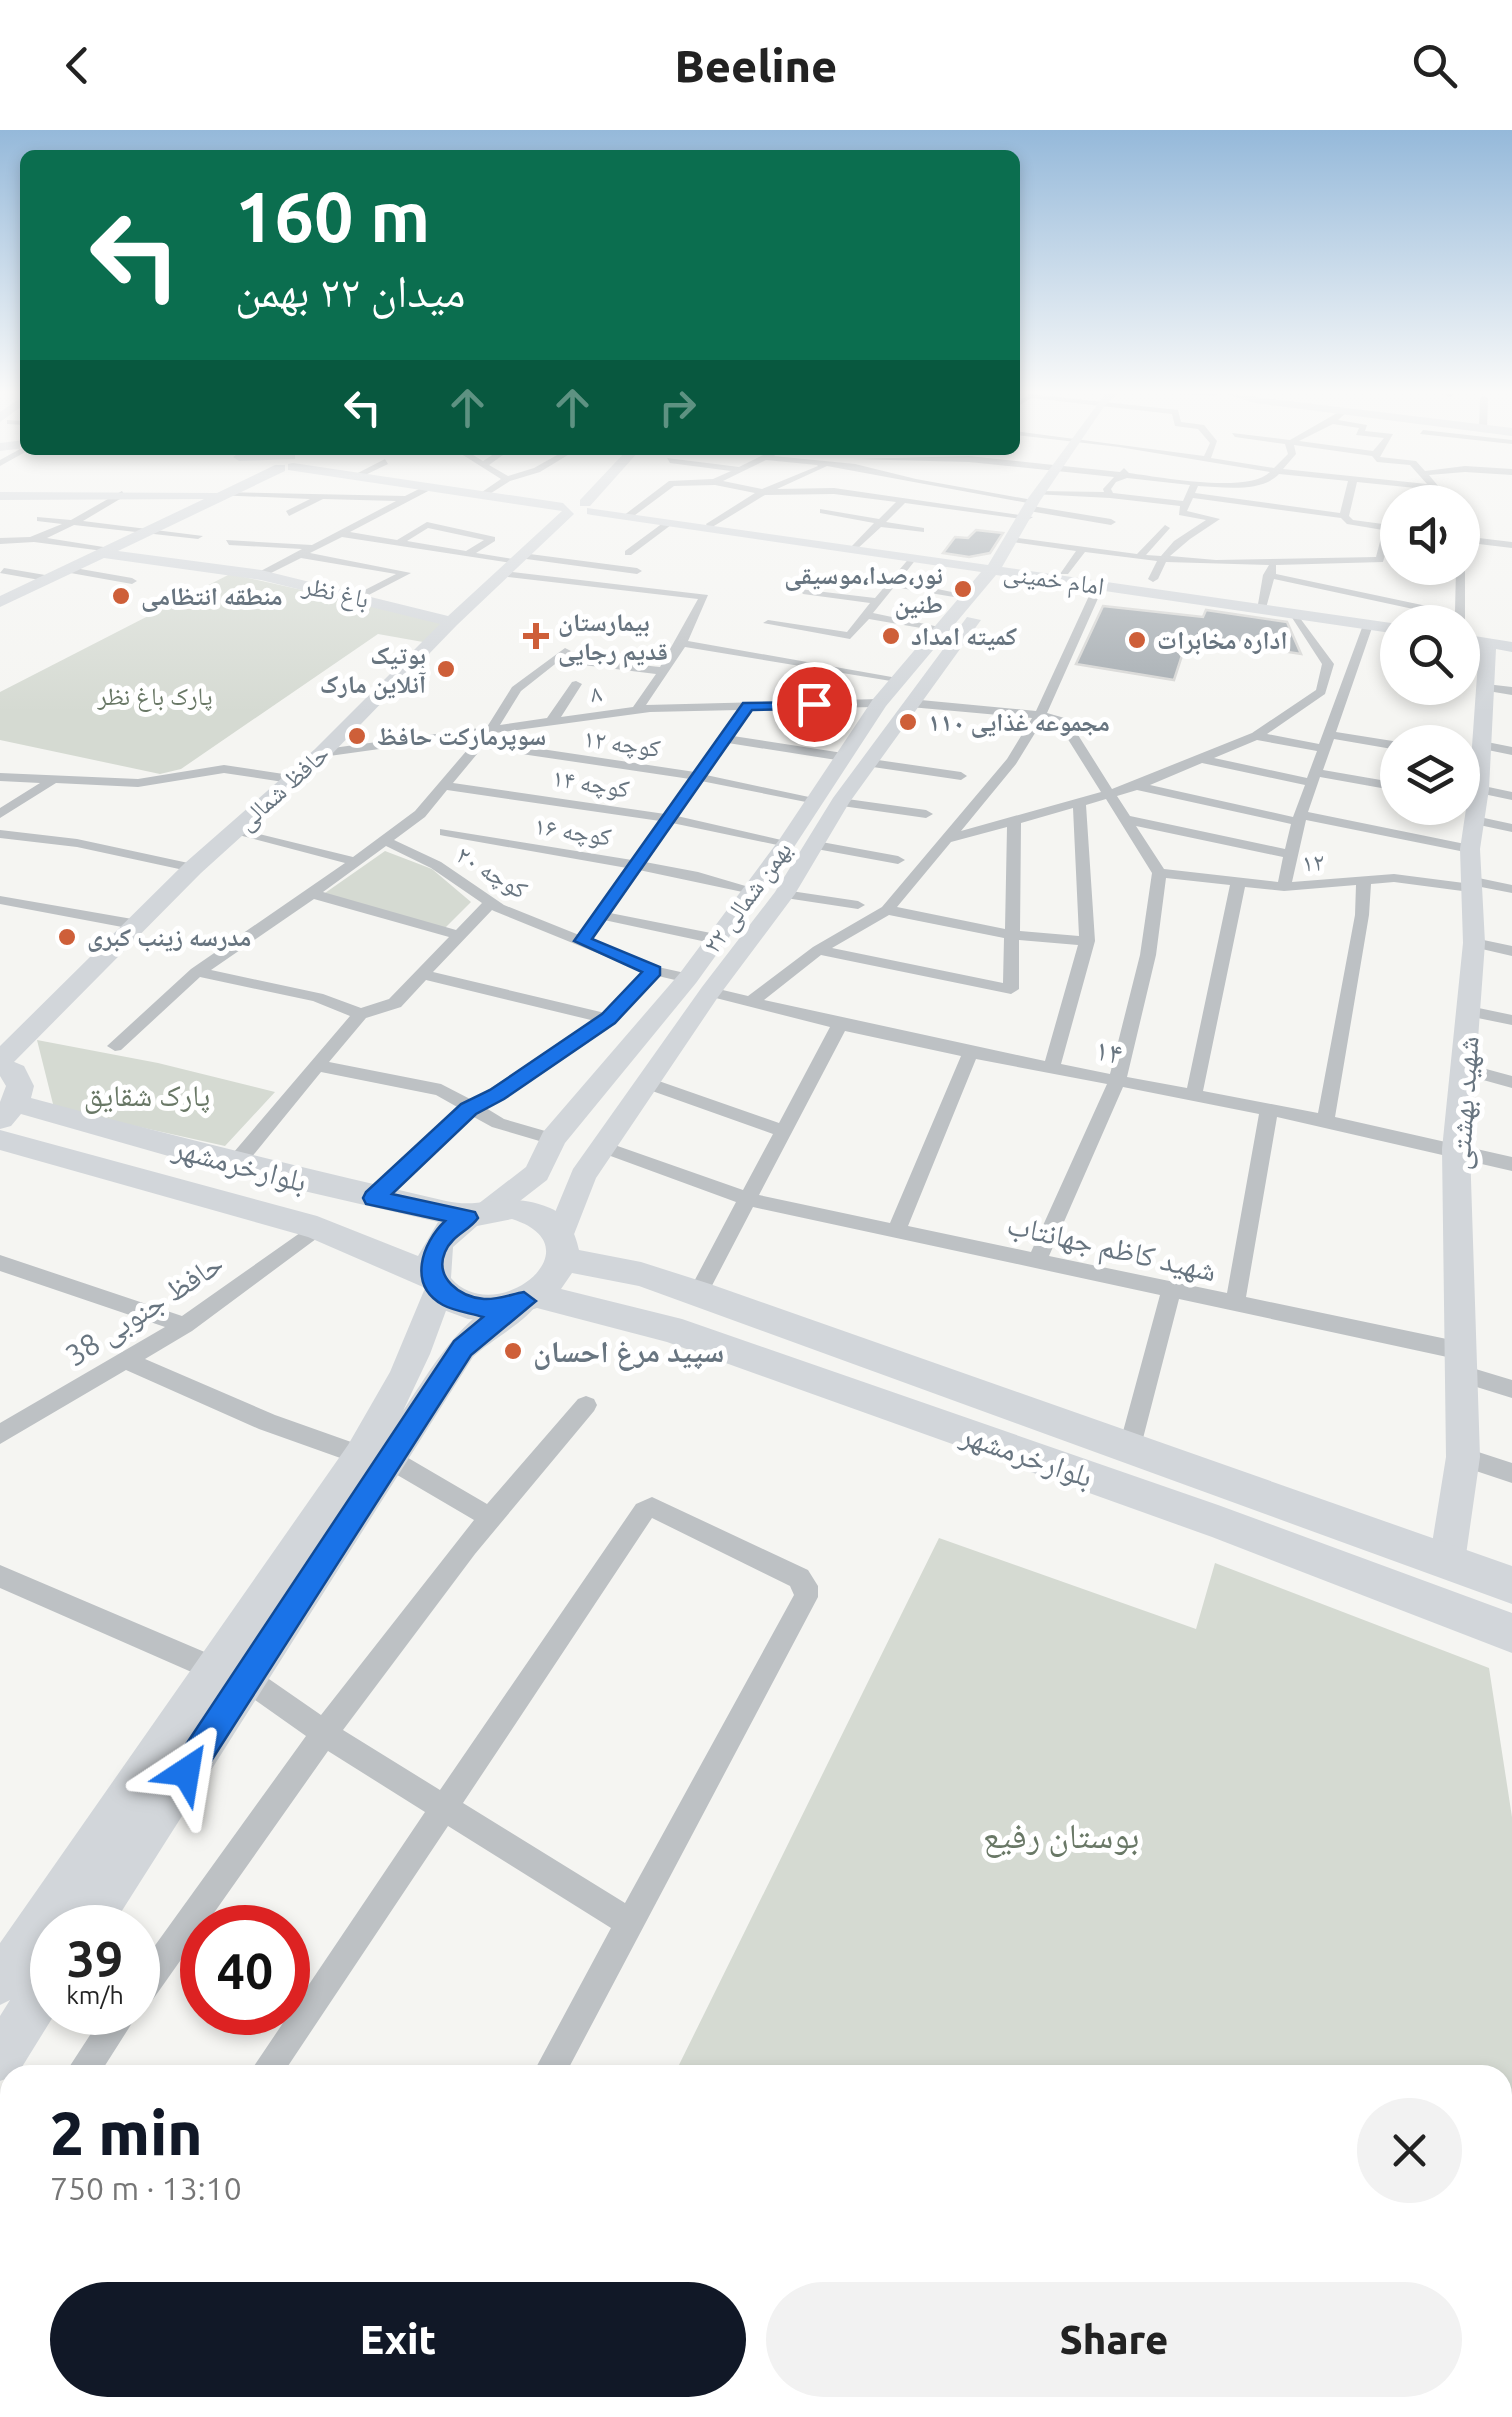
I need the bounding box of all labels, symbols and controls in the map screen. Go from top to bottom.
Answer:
icon: back [50,38,105,93]
icon: search [1407,38,1462,93]
text: Beeline [675,40,837,91]
text: 160 m [235,177,430,255]
icon: left [70,190,200,320]
text: میدان ۲۲ بهمن [235,265,466,316]
icon: left [335,380,390,435]
icon: ahead [440,380,495,435]
icon: ahead [545,380,600,435]
icon: right [650,380,705,435]
map controls [1380,485,1480,825]
button: sound [1380,485,1480,585]
street label: امام خمینی [1001,558,1106,603]
place label: نور،صدا،موسیقی طنین [784,561,943,620]
street label: باغ نظر [299,571,372,615]
marker: نور،صدا،موسیقی طنین [952,578,974,600]
place label: منطقه انتظامی [141,582,283,612]
marker: منطقه انتظامی [110,585,132,607]
button: search [1380,605,1480,705]
place label: بیمارستان قدیم رجایی [558,608,668,668]
place label: کمیته امداد [911,622,1017,651]
marker: بیمارستان قدیم رجایی [523,623,549,649]
marker: کمیته امداد [880,625,902,647]
place label: اداره مخابرات [1157,626,1288,655]
marker: اداره مخابرات [1126,629,1148,651]
place label: بوتیک آنلاین مارک [320,641,426,700]
marker: بوتیک آنلاین مارک [435,658,457,680]
pin [772,662,857,747]
icon: arrive [787,677,842,732]
street label: ۸ [588,678,604,708]
park label: پارک باغ نظر [96,682,213,712]
place label: مجموعه غذایی ۱۱۰ [928,708,1110,738]
marker: مجموعه غذایی ۱۱۰ [897,711,919,733]
place label: سوپرمارکت حافظ [377,722,546,751]
street label: کوچه ۱۲ [582,724,662,763]
marker: سوپرمارکت حافظ [346,725,368,747]
button: layers [1380,725,1480,825]
street label: حافظ شمالی [231,739,336,837]
street label: کوچه ۱۴ [550,763,631,804]
street label: کوچه ۱۶ [532,811,613,852]
street label: ۲۲ بهمن شمالی [697,836,798,959]
street label: کوچه ۲۰ [451,840,532,904]
street label: ۱۲ [1301,847,1325,877]
place label: مدرسه زینب کبری [87,923,251,952]
marker: مدرسه زینب کبری [56,926,78,948]
street label: ۱۴ [1092,1032,1126,1070]
street label: شهید بهشتی [1441,1035,1487,1171]
park label: پارک شقایق [84,1078,210,1114]
street label: بلوارخرمشهر [168,1130,310,1199]
street label: شهید کاظم جهانتاب [1003,1206,1220,1291]
street label: حافظ جنوبی 38 [59,1245,230,1374]
place label: سپید مرغ احسان [533,1334,724,1371]
marker: سپید مرغ احسان [502,1340,524,1362]
street label: بلوارخرمشهر [956,1416,1097,1494]
position arrow [134,1720,238,1824]
park label: بوستان رفیع [983,1815,1139,1858]
speed limit sign: 40 [180,1905,310,2035]
text: 39 [67,1930,123,1986]
text: km/h [66,1981,124,2009]
button: close [1357,2098,1462,2203]
text: 2 min [50,2099,203,2166]
text: 750 m · 13:10 [50,2170,242,2206]
button: Exit [50,2282,746,2397]
button: Share [766,2282,1462,2397]

